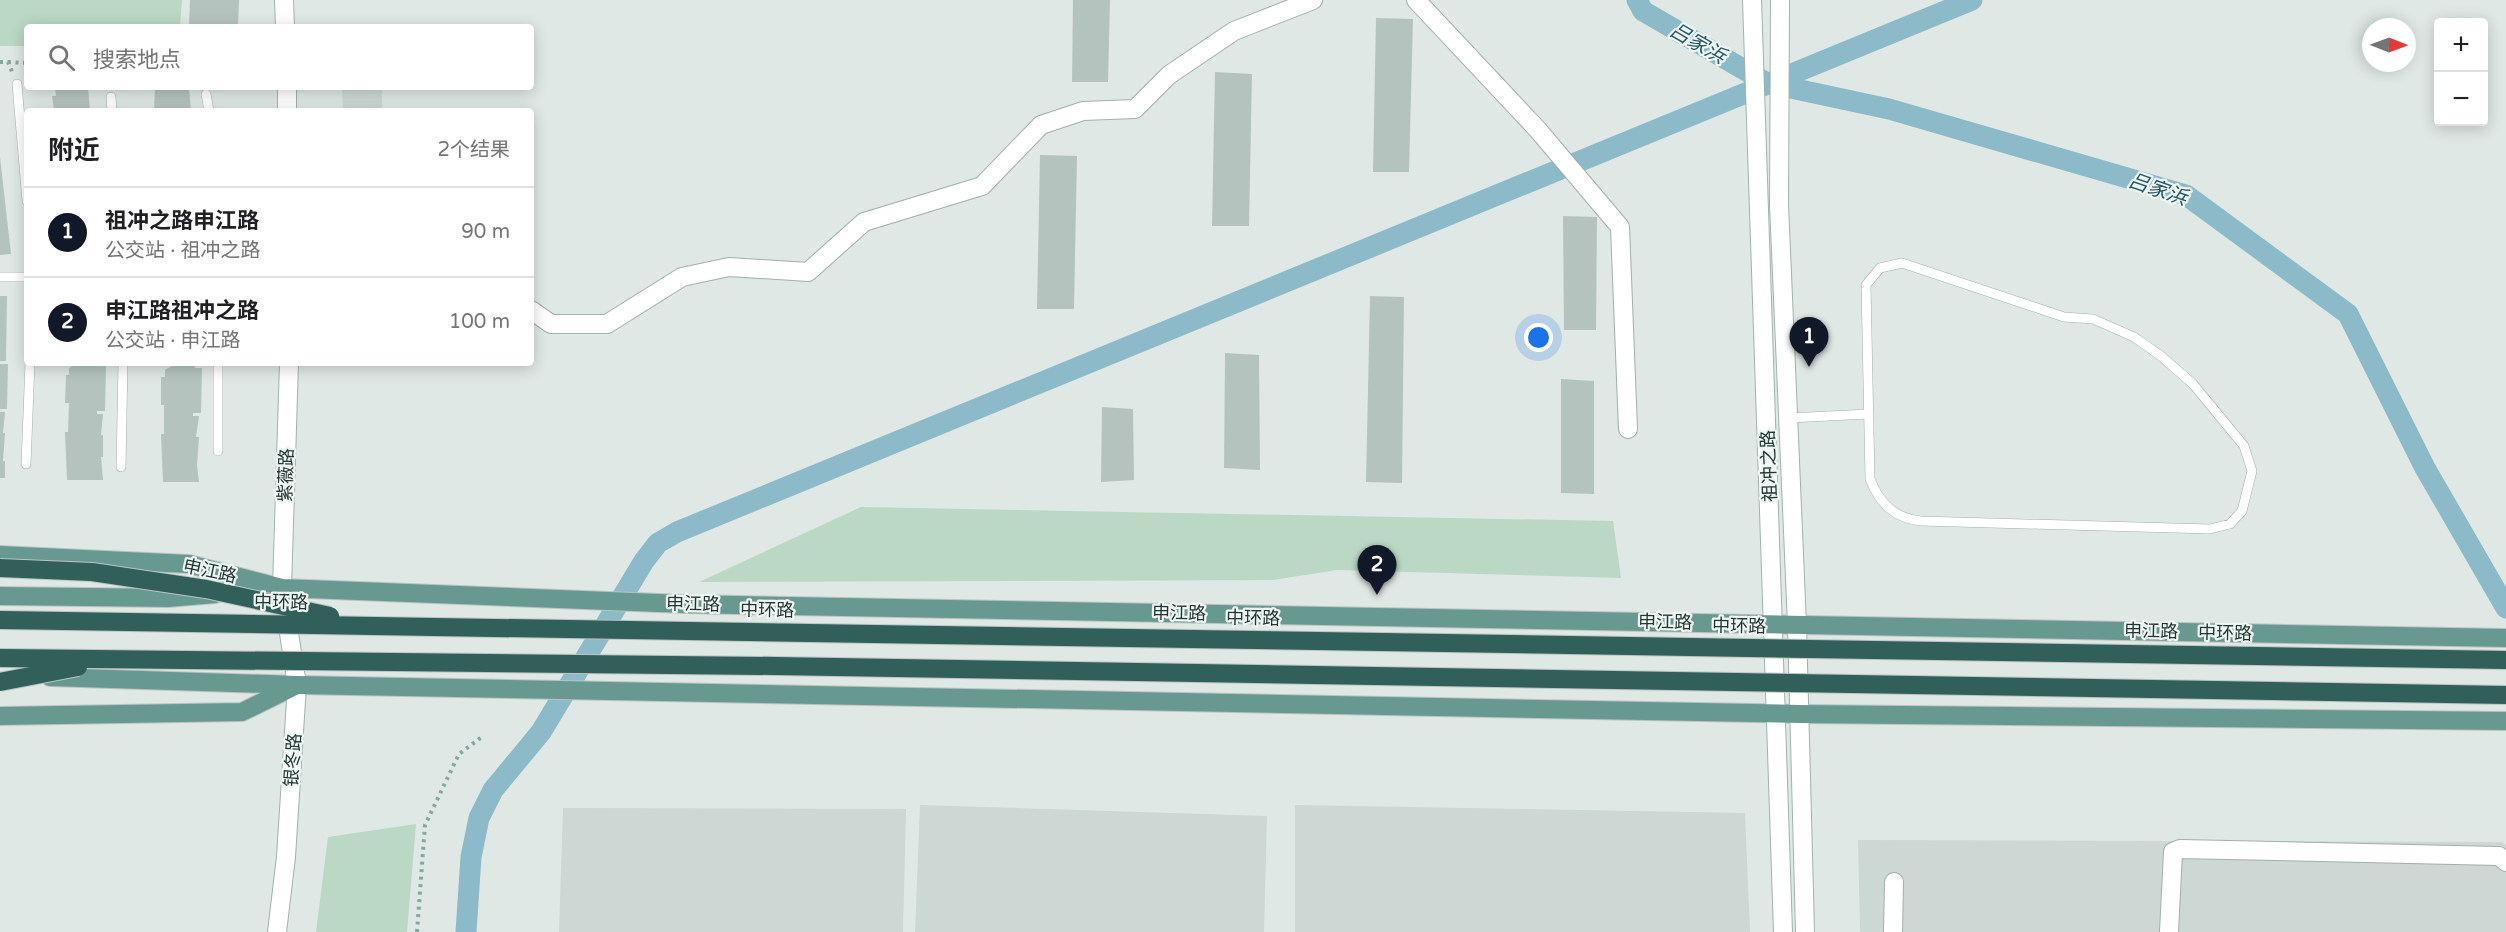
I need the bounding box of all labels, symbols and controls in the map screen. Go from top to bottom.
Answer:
water label: 吕家浜 [1666,18,1731,70]
north arrow [2362,18,2416,72]
map controls [2434,18,2488,126]
button: + [2434,18,2488,72]
search box [24,24,534,90]
icon: search [45,41,78,74]
text: 搜索地点 [93,47,181,73]
button: − [2434,72,2488,126]
text: 附近 [48,135,100,166]
text: 2个结果 [437,138,510,162]
water label: 吕家浜 [2125,169,2192,212]
text: 祖冲之路申江路 [105,208,259,234]
text: 1 [61,220,74,244]
text: 90 m [461,220,510,244]
text: 公交站 · 祖冲之路 [105,239,261,263]
text: 申江路祖冲之路 [105,298,259,324]
text: 2 [61,310,74,334]
text: 100 m [449,310,510,334]
pin: 1 [1790,318,1828,367]
your location [1524,323,1553,352]
text: 公交站 · 申江路 [105,329,241,353]
street label: 祖冲之路 [1757,430,1781,502]
street label: 紫薇路 [274,448,298,502]
pin: 2 [1358,546,1396,595]
street label: 申江路 [181,555,239,587]
street label: 中环路 [254,591,308,613]
street label: 申江路 [666,593,720,615]
street label: 中环路 [740,599,794,621]
street label: 申江路 [1152,602,1206,624]
street label: 中环路 [1226,607,1280,629]
street label: 申江路 [1638,611,1692,633]
street label: 中环路 [1712,615,1766,637]
street label: 申江路 [2124,620,2178,642]
street label: 中环路 [2198,622,2252,644]
street label: 银冬路 [280,732,306,788]

